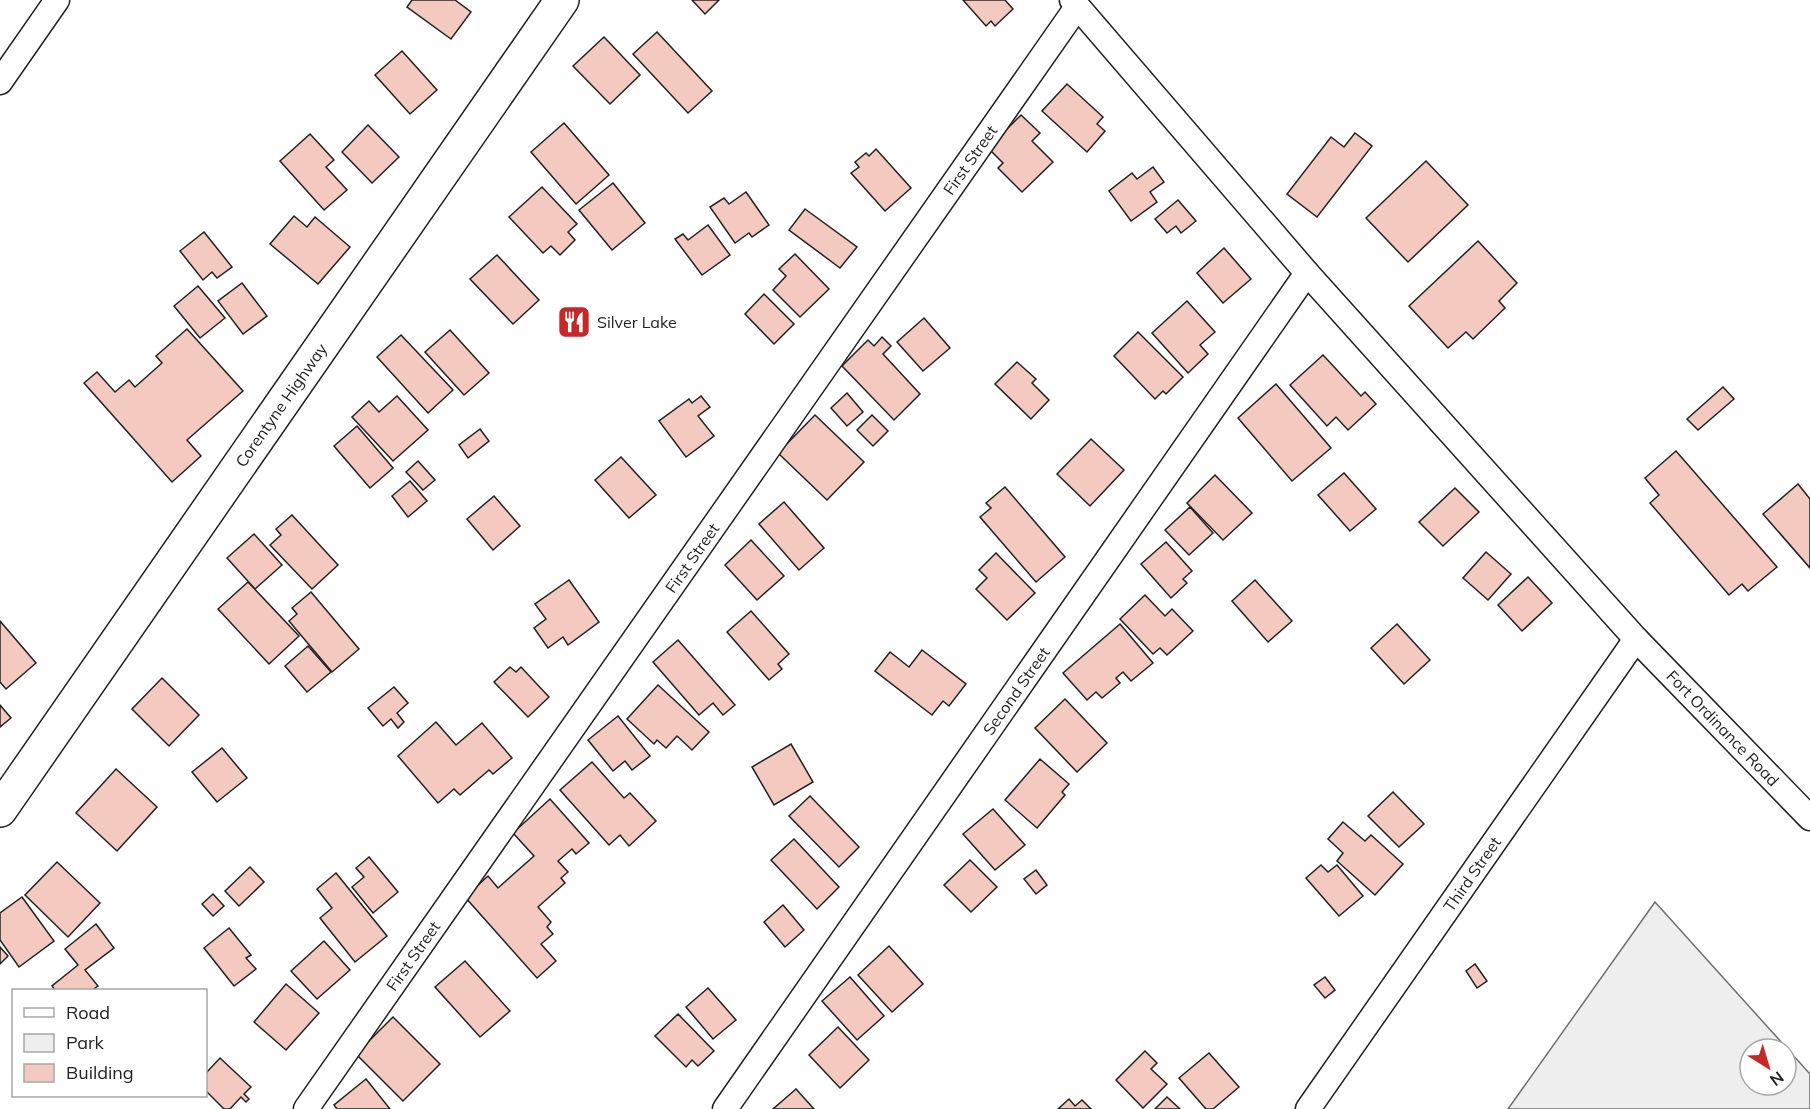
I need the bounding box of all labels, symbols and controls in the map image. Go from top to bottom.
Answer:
street label: First Street [939,121,1001,199]
restaurant icon: Silver Lake [556,304,592,340]
place label: Silver Lake [597,312,677,332]
street label: Corentyne Highway [231,339,332,471]
street label: First Street [661,519,723,597]
street label: Second Street [978,643,1054,739]
street label: Fort Ordinance Road [1662,666,1784,790]
street label: Third Street [1439,832,1505,915]
street label: First Street [382,917,444,995]
legend [12,989,207,1097]
text: Road [66,1001,110,1024]
text: Park [66,1031,105,1054]
north arrow [1738,1037,1798,1097]
text: Building [66,1061,134,1084]
text: N [1766,1067,1788,1091]

